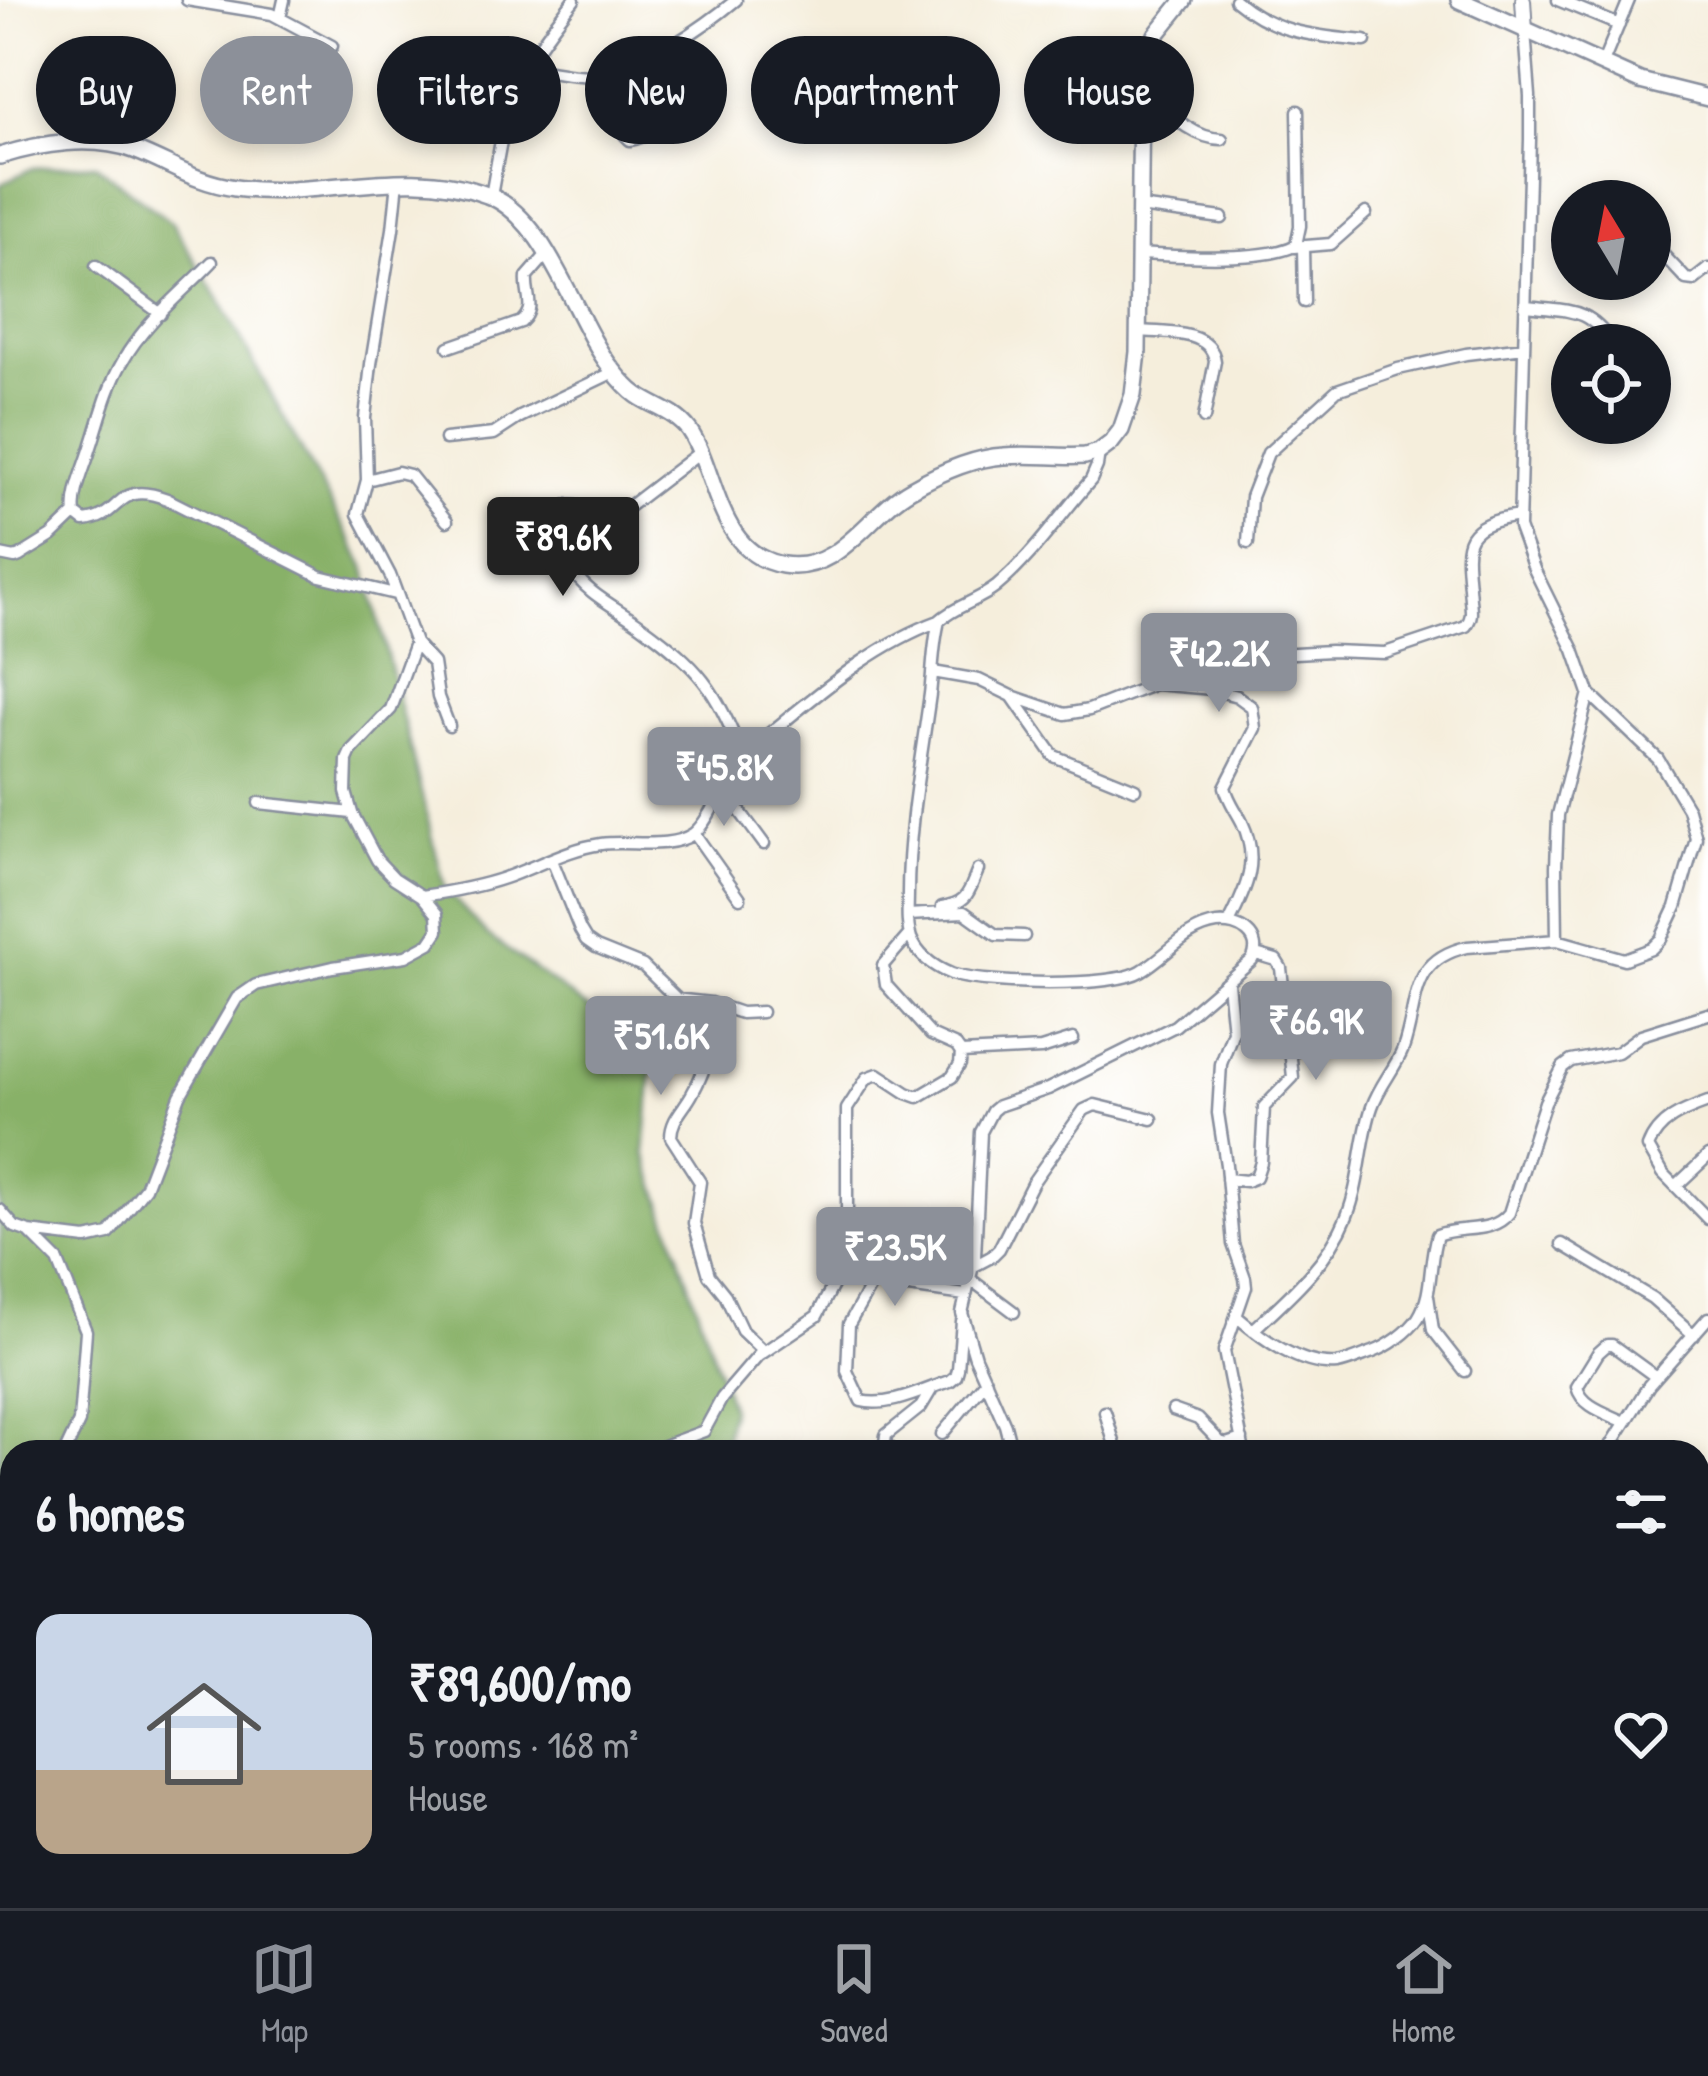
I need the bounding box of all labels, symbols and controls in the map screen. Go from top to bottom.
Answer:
chip: Buy [36,36,176,144]
chip: Rent [200,36,353,144]
chip: Filters [377,36,561,144]
chip: New [585,36,727,144]
chip: Apartment [751,36,1000,144]
chip: House [1024,36,1194,144]
north arrow [1551,180,1671,300]
map controls [1551,180,1671,444]
button: locate [1551,324,1671,444]
pin: ₹89.6K [465,497,661,599]
text: ₹89.6K [514,509,612,562]
pin: ₹42.2K [1121,613,1317,715]
text: ₹42.2K [1168,625,1270,678]
pin: ₹45.8K [626,727,822,829]
text: ₹45.8K [674,739,774,792]
pin: ₹66.9K [1218,981,1414,1083]
text: ₹66.9K [1268,993,1364,1046]
pin: ₹51.6K [563,996,759,1098]
text: ₹51.6K [612,1008,710,1061]
pin: ₹23.5K [797,1207,993,1309]
text: ₹23.5K [843,1219,947,1272]
text: 6 homes [36,1478,185,1547]
icon: filters [1608,1479,1674,1545]
text: ₹89,600/mo [408,1648,631,1717]
icon: home [132,1662,276,1806]
icon: heart [1608,1701,1674,1767]
text: 5 rooms · 168 m² [408,1717,638,1770]
text: House [408,1770,488,1823]
tab: Map [251,1936,317,2052]
tab: Saved [820,1936,888,2052]
tab: Home [1391,1936,1457,2052]

